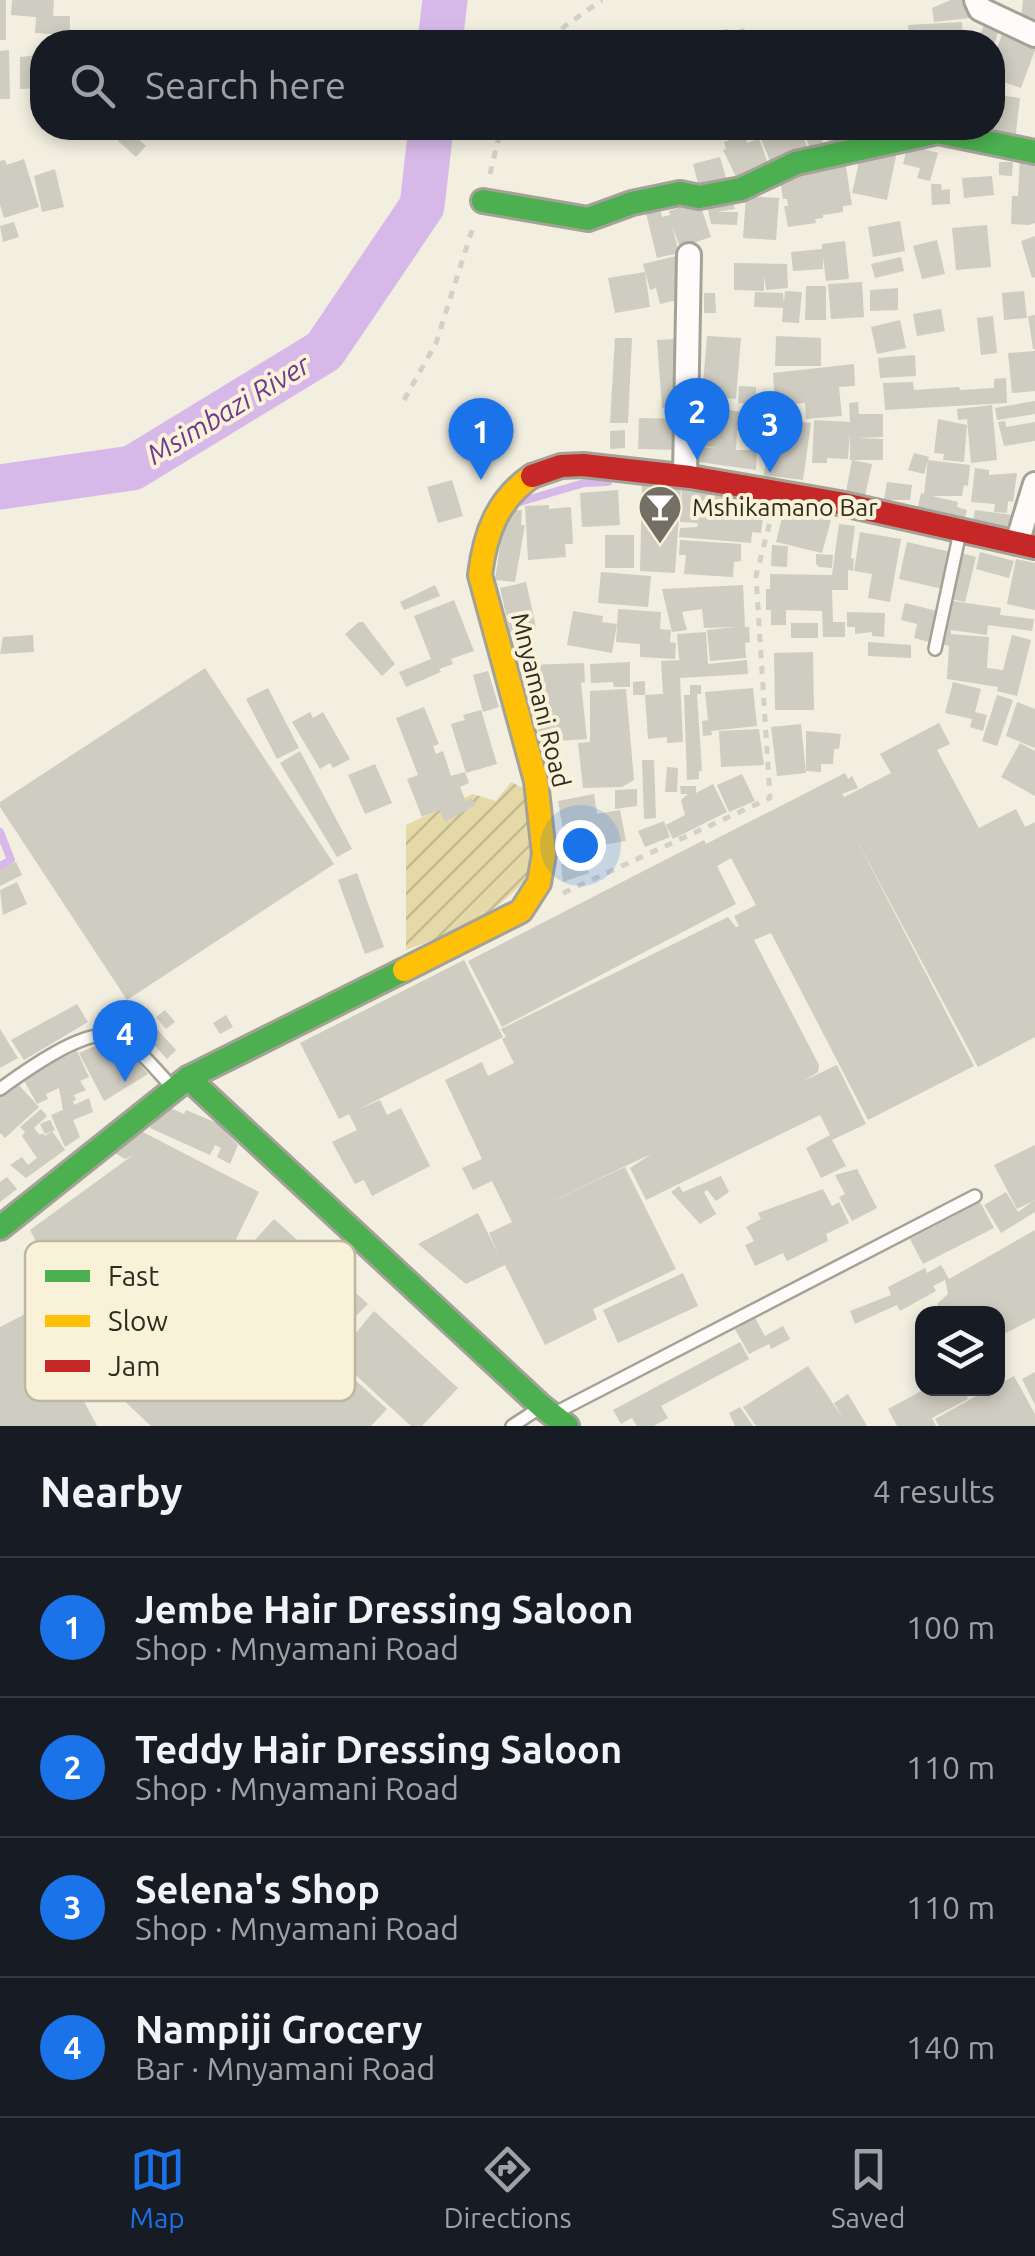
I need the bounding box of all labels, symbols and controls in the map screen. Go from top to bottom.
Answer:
search box [30,30,1005,140]
icon: search [65,58,120,113]
text: Search here [145,64,346,106]
water label: Msimbazi River [141,348,316,470]
pin: 2 [664,378,730,460]
pin: 3 [738,390,802,473]
pin: 1 [448,398,514,480]
bar icon: Mshikamano Bar [637,484,683,545]
place label: Mshikamano Bar [692,493,878,521]
street label: Mnyamani Road [506,610,576,790]
your location [555,820,606,871]
pin: 4 [92,1000,158,1082]
legend [25,1241,355,1401]
text: Fast [108,1260,159,1291]
text: Slow [108,1305,168,1336]
map controls [915,1306,1005,1396]
button: layers [915,1306,1005,1396]
text: Jam [108,1350,160,1381]
text: Nearby [40,1468,183,1515]
text: 4 results [873,1473,995,1509]
text: Jembe Hair Dressing Saloon [135,1588,633,1630]
text: 1 [63,1609,82,1645]
text: 100 m [906,1609,995,1645]
text: Shop · Mnyamani Road [135,1630,459,1666]
text: Teddy Hair Dressing Saloon [135,1728,622,1770]
text: 2 [63,1749,82,1785]
text: 110 m [906,1749,995,1785]
text: Shop · Mnyamani Road [135,1770,459,1806]
text: Selena's Shop [135,1868,380,1910]
text: 3 [63,1889,82,1925]
text: 110 m [906,1889,995,1925]
text: Shop · Mnyamani Road [135,1910,459,1946]
text: Nampiji Grocery [135,2008,422,2050]
text: 4 [63,2029,82,2065]
text: 140 m [906,2029,995,2065]
text: Bar · Mnyamani Road [135,2050,435,2086]
tab: Map [130,2142,185,2233]
tab: Directions [444,2142,572,2233]
tab: Saved [831,2142,905,2233]

